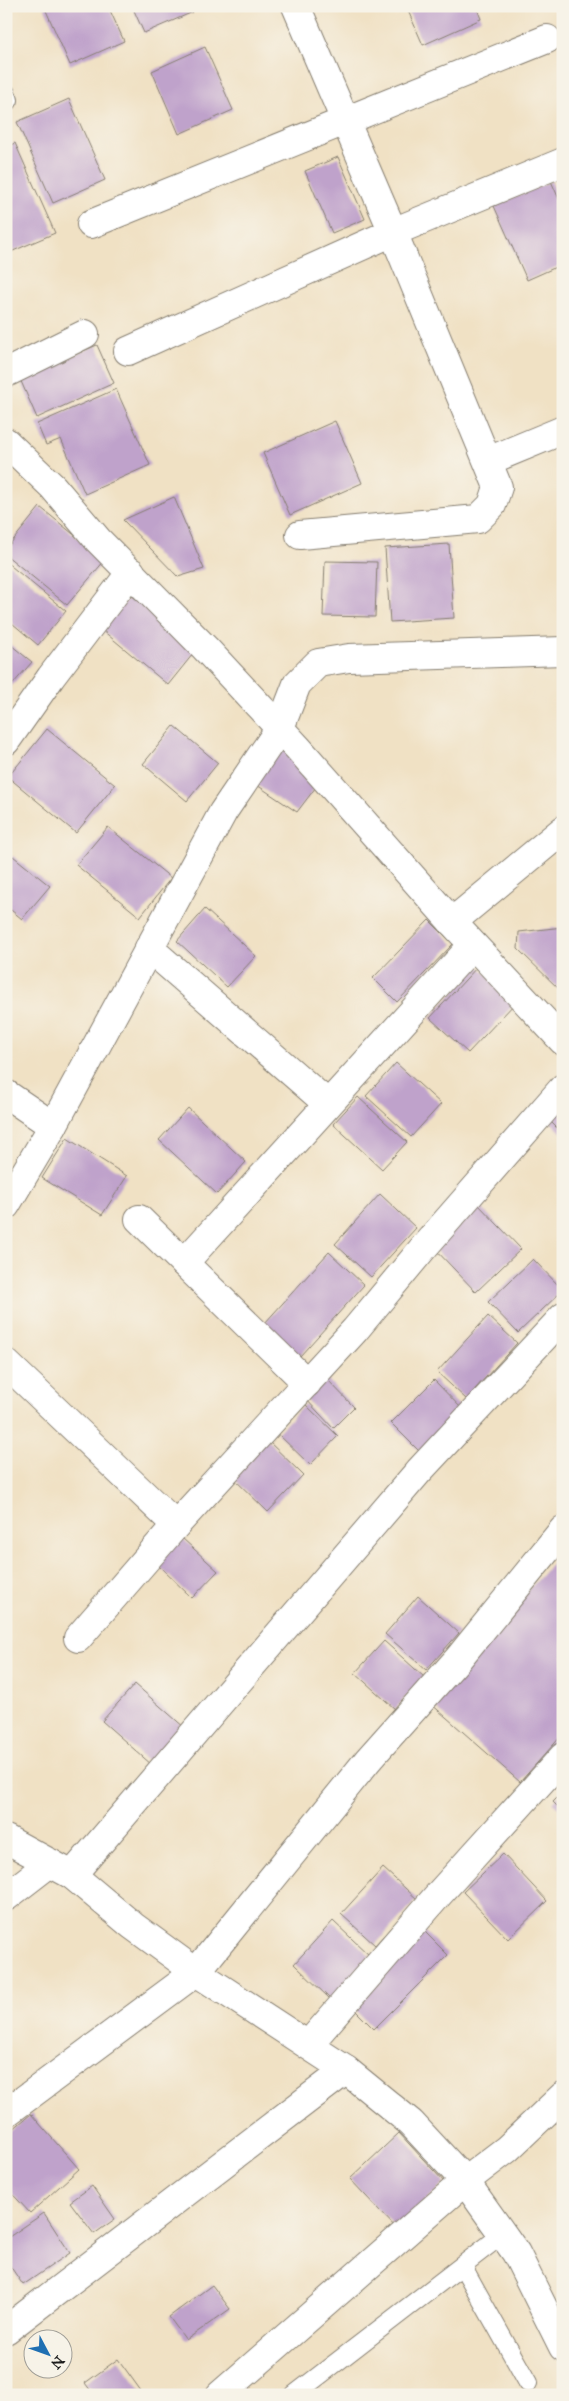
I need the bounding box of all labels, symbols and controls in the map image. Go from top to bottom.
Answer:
north arrow [22,2328,72,2378]
text: N [47,2352,68,2372]

